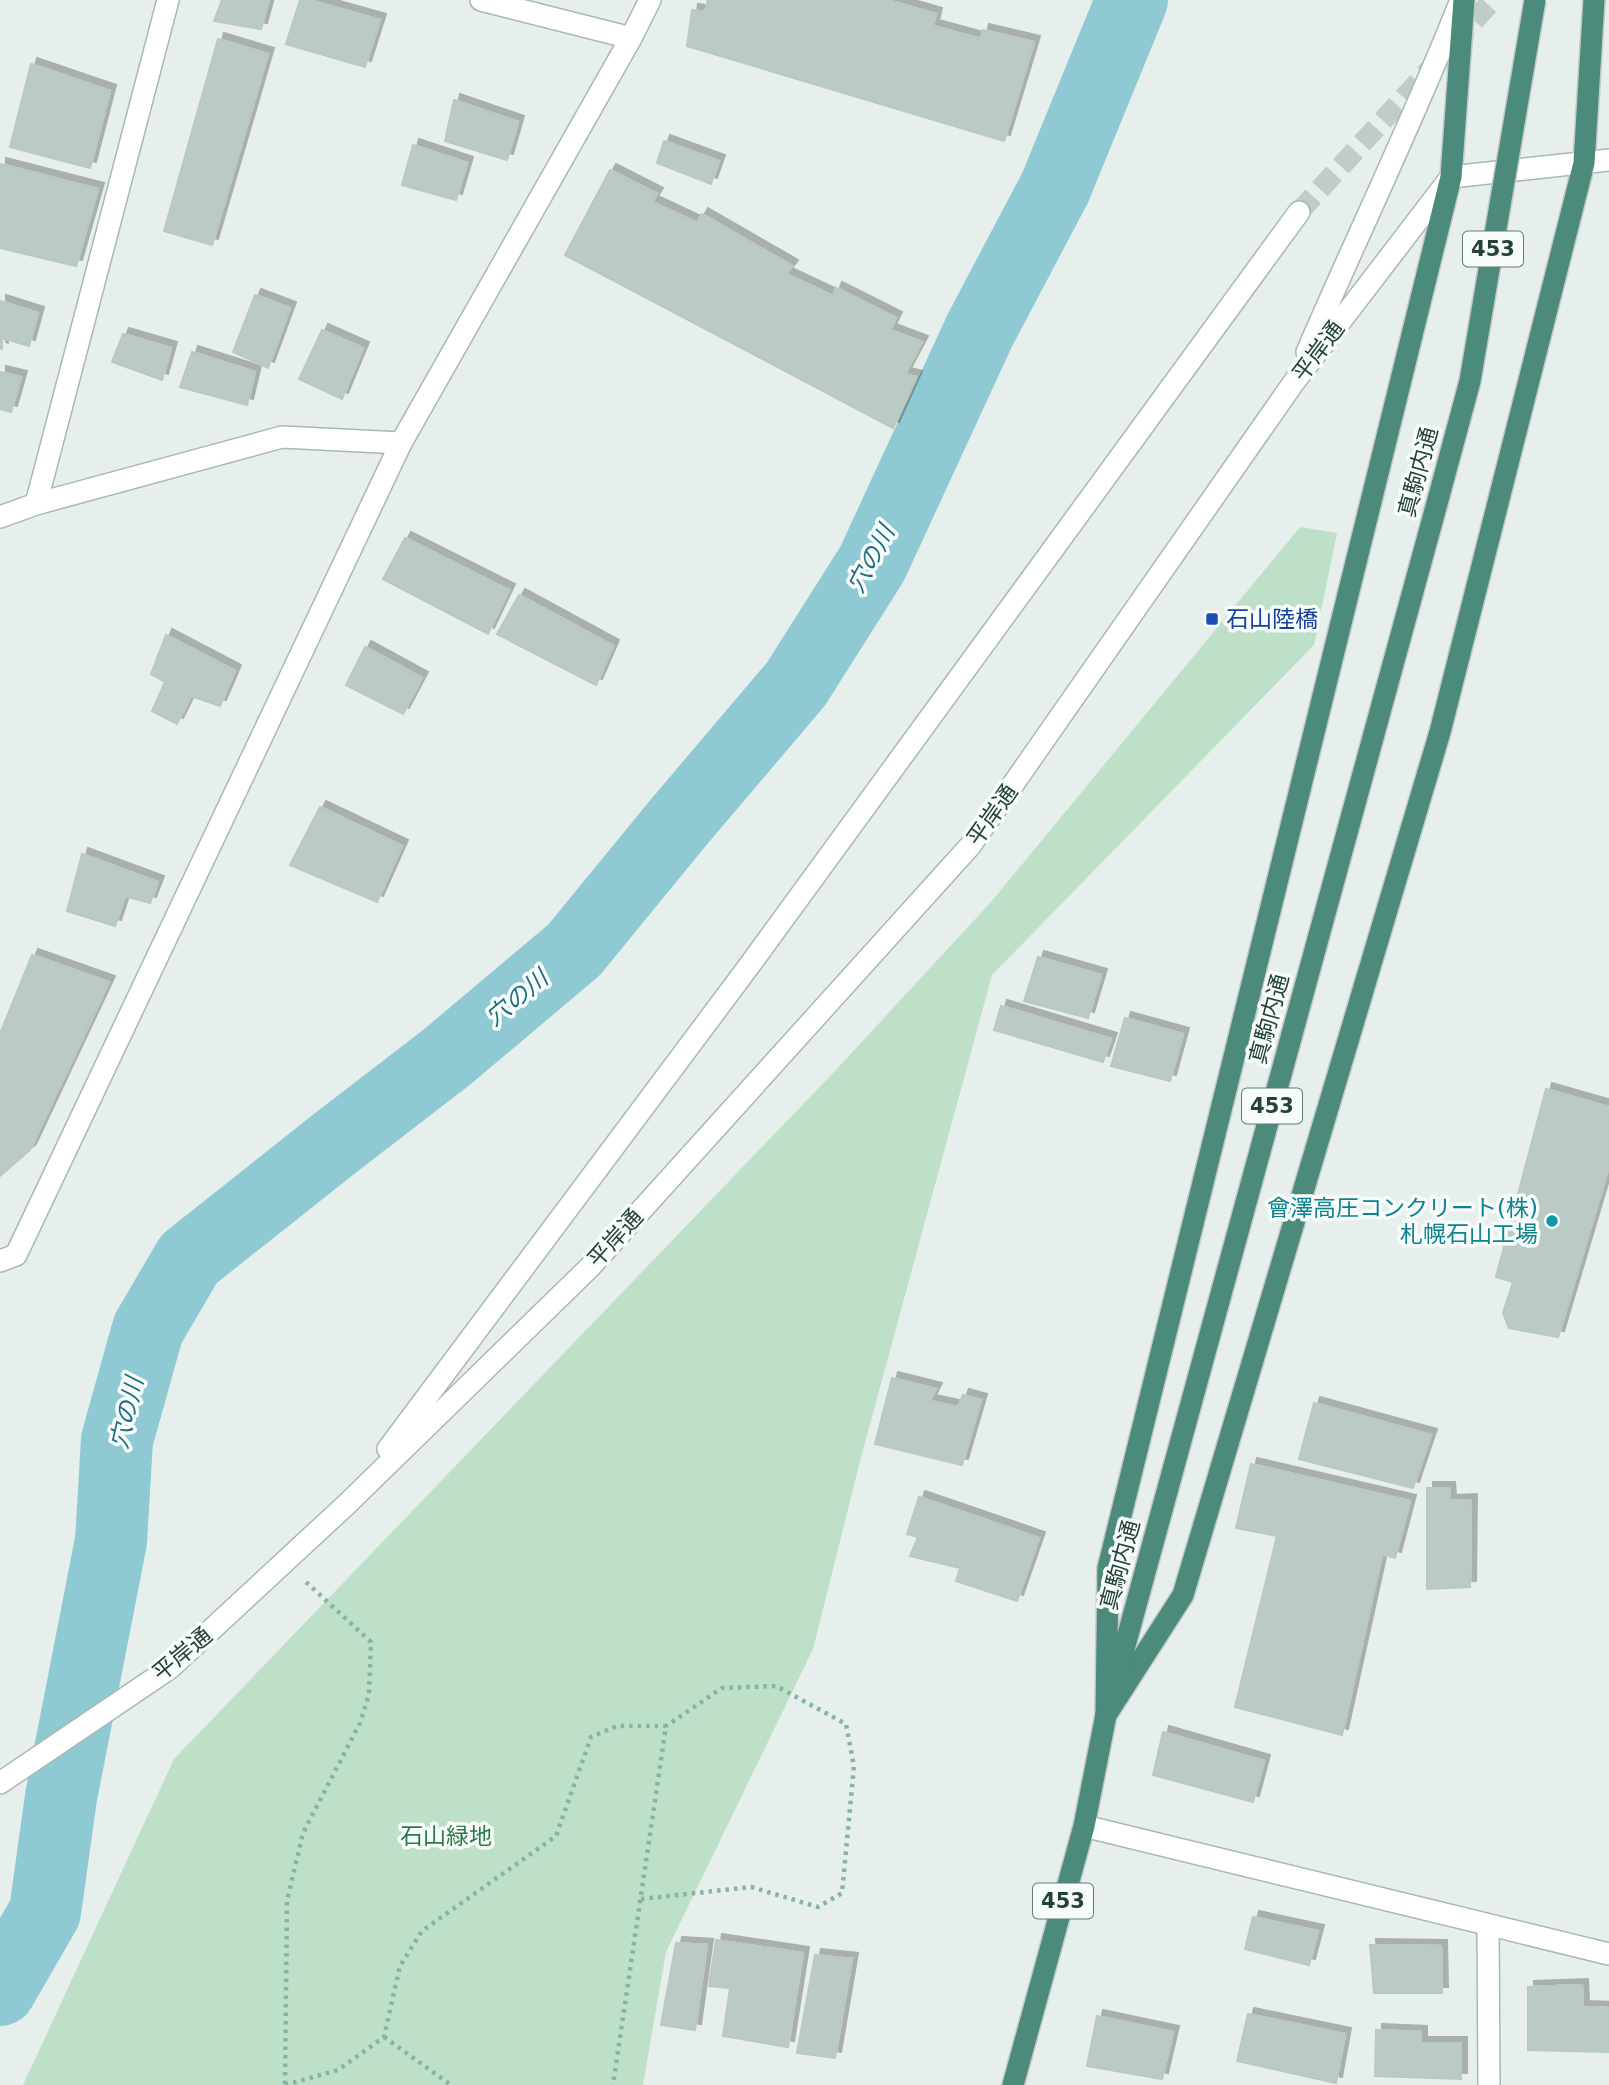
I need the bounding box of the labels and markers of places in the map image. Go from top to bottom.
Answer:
place label: 石山陸橋 [1226,606,1318,632]
marker: 石山陸橋 [1204,611,1220,627]
place label: 會澤高圧コンクリート(株) 札幌石山工場 [1267,1195,1538,1247]
marker: 會澤高圧コンクリート(株) 札幌石山工場 [1544,1213,1560,1229]

